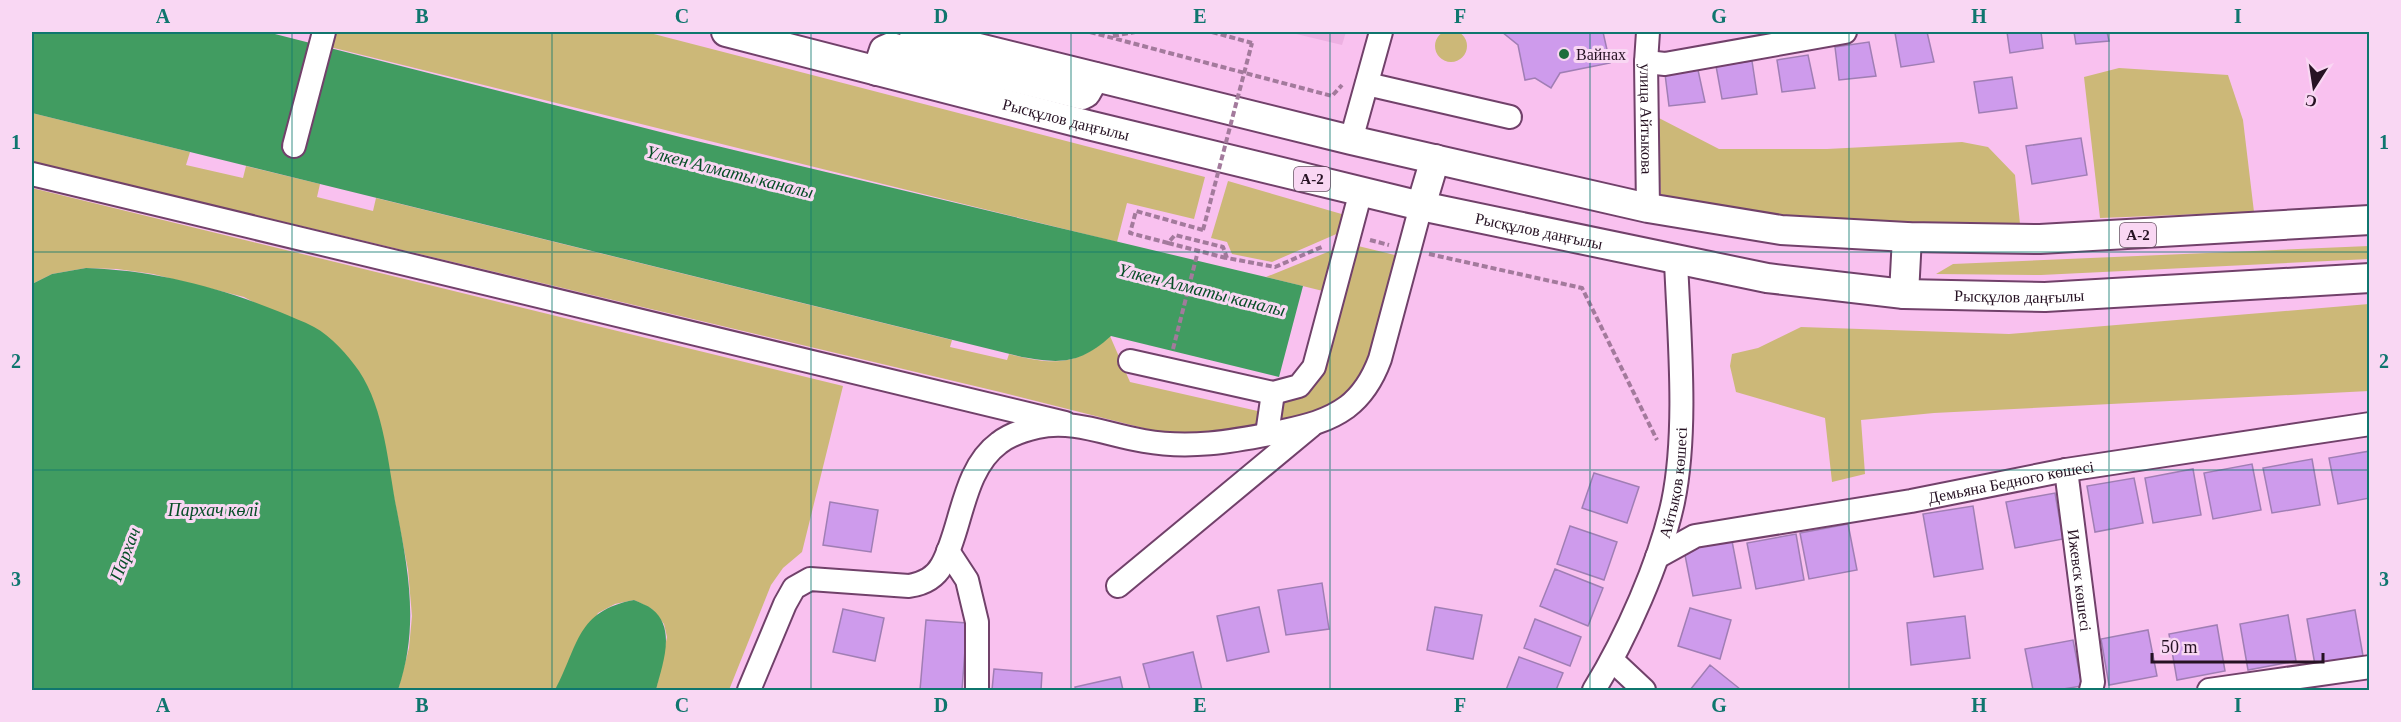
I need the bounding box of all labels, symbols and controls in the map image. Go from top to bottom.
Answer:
text: A [156,5,171,27]
text: B [415,5,429,27]
text: C [675,5,689,27]
text: D [934,5,948,27]
text: E [1193,5,1207,27]
text: F [1454,5,1466,27]
text: G [1711,5,1727,27]
text: H [1971,5,1987,27]
text: I [2234,5,2242,27]
place label: Вайнах [1576,46,1626,63]
marker: Вайнах [1557,47,1571,61]
north arrow [2284,57,2344,117]
street label: улица Айтыкова [1637,63,1656,174]
text: С [2304,92,2318,111]
street label: Рысқұлов даңғылы [1001,95,1131,143]
text: 1 [11,131,21,153]
text: 1 [2379,131,2389,153]
water label: Үлкен Алматы каналы [645,142,815,202]
road number: A-2 [1294,167,1330,191]
street label: Рысқұлов даңғылы [1474,209,1605,252]
road number: A-2 [2120,223,2156,247]
water label: Үлкен Алматы каналы [1117,260,1287,320]
street label: Рысқұлов даңғылы [1954,286,2085,307]
text: 2 [11,350,21,372]
text: 2 [2379,350,2389,372]
street label: Айтықов көшесі [1655,426,1690,540]
street label: Демьяна Бедного көшесі [1926,457,2096,507]
water label: Пархач көлі [167,500,258,520]
water label: Пархач [105,524,144,585]
street label: Ижевск көшесі [2065,528,2095,633]
text: 3 [11,568,21,590]
text: 3 [2379,568,2389,590]
scale bar [2152,626,2323,664]
text: 50 m [2161,637,2198,657]
text: A [156,694,171,716]
text: B [415,694,429,716]
text: C [675,694,689,716]
text: D [934,694,948,716]
text: E [1193,694,1207,716]
text: F [1454,694,1466,716]
text: G [1711,694,1727,716]
text: H [1971,694,1987,716]
text: I [2234,694,2242,716]

